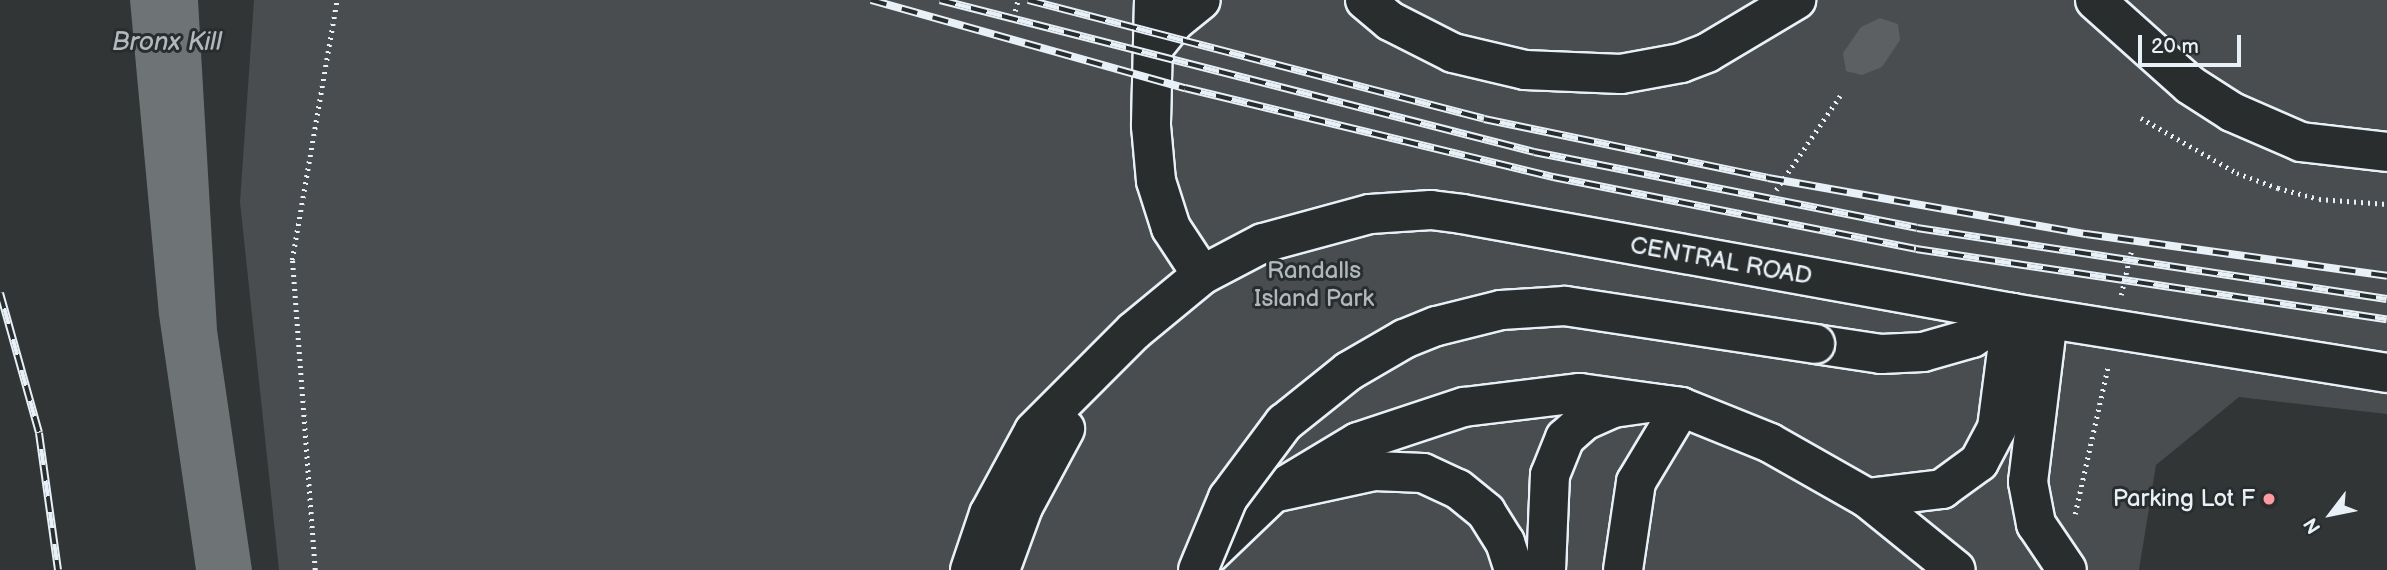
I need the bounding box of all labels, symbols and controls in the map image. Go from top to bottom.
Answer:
scale bar [2142,21,2245,65]
water label: Bronx Kill [112,27,222,59]
text: 20 m [2151,34,2199,59]
street label: CENTRAL ROAD [1628,231,1814,291]
park label: Randalls Island Park [1254,257,1374,313]
north arrow [2296,479,2366,549]
place label: Parking Lot F [2113,485,2255,513]
marker: Parking Lot F [2261,491,2277,507]
text: N [2299,513,2326,538]

